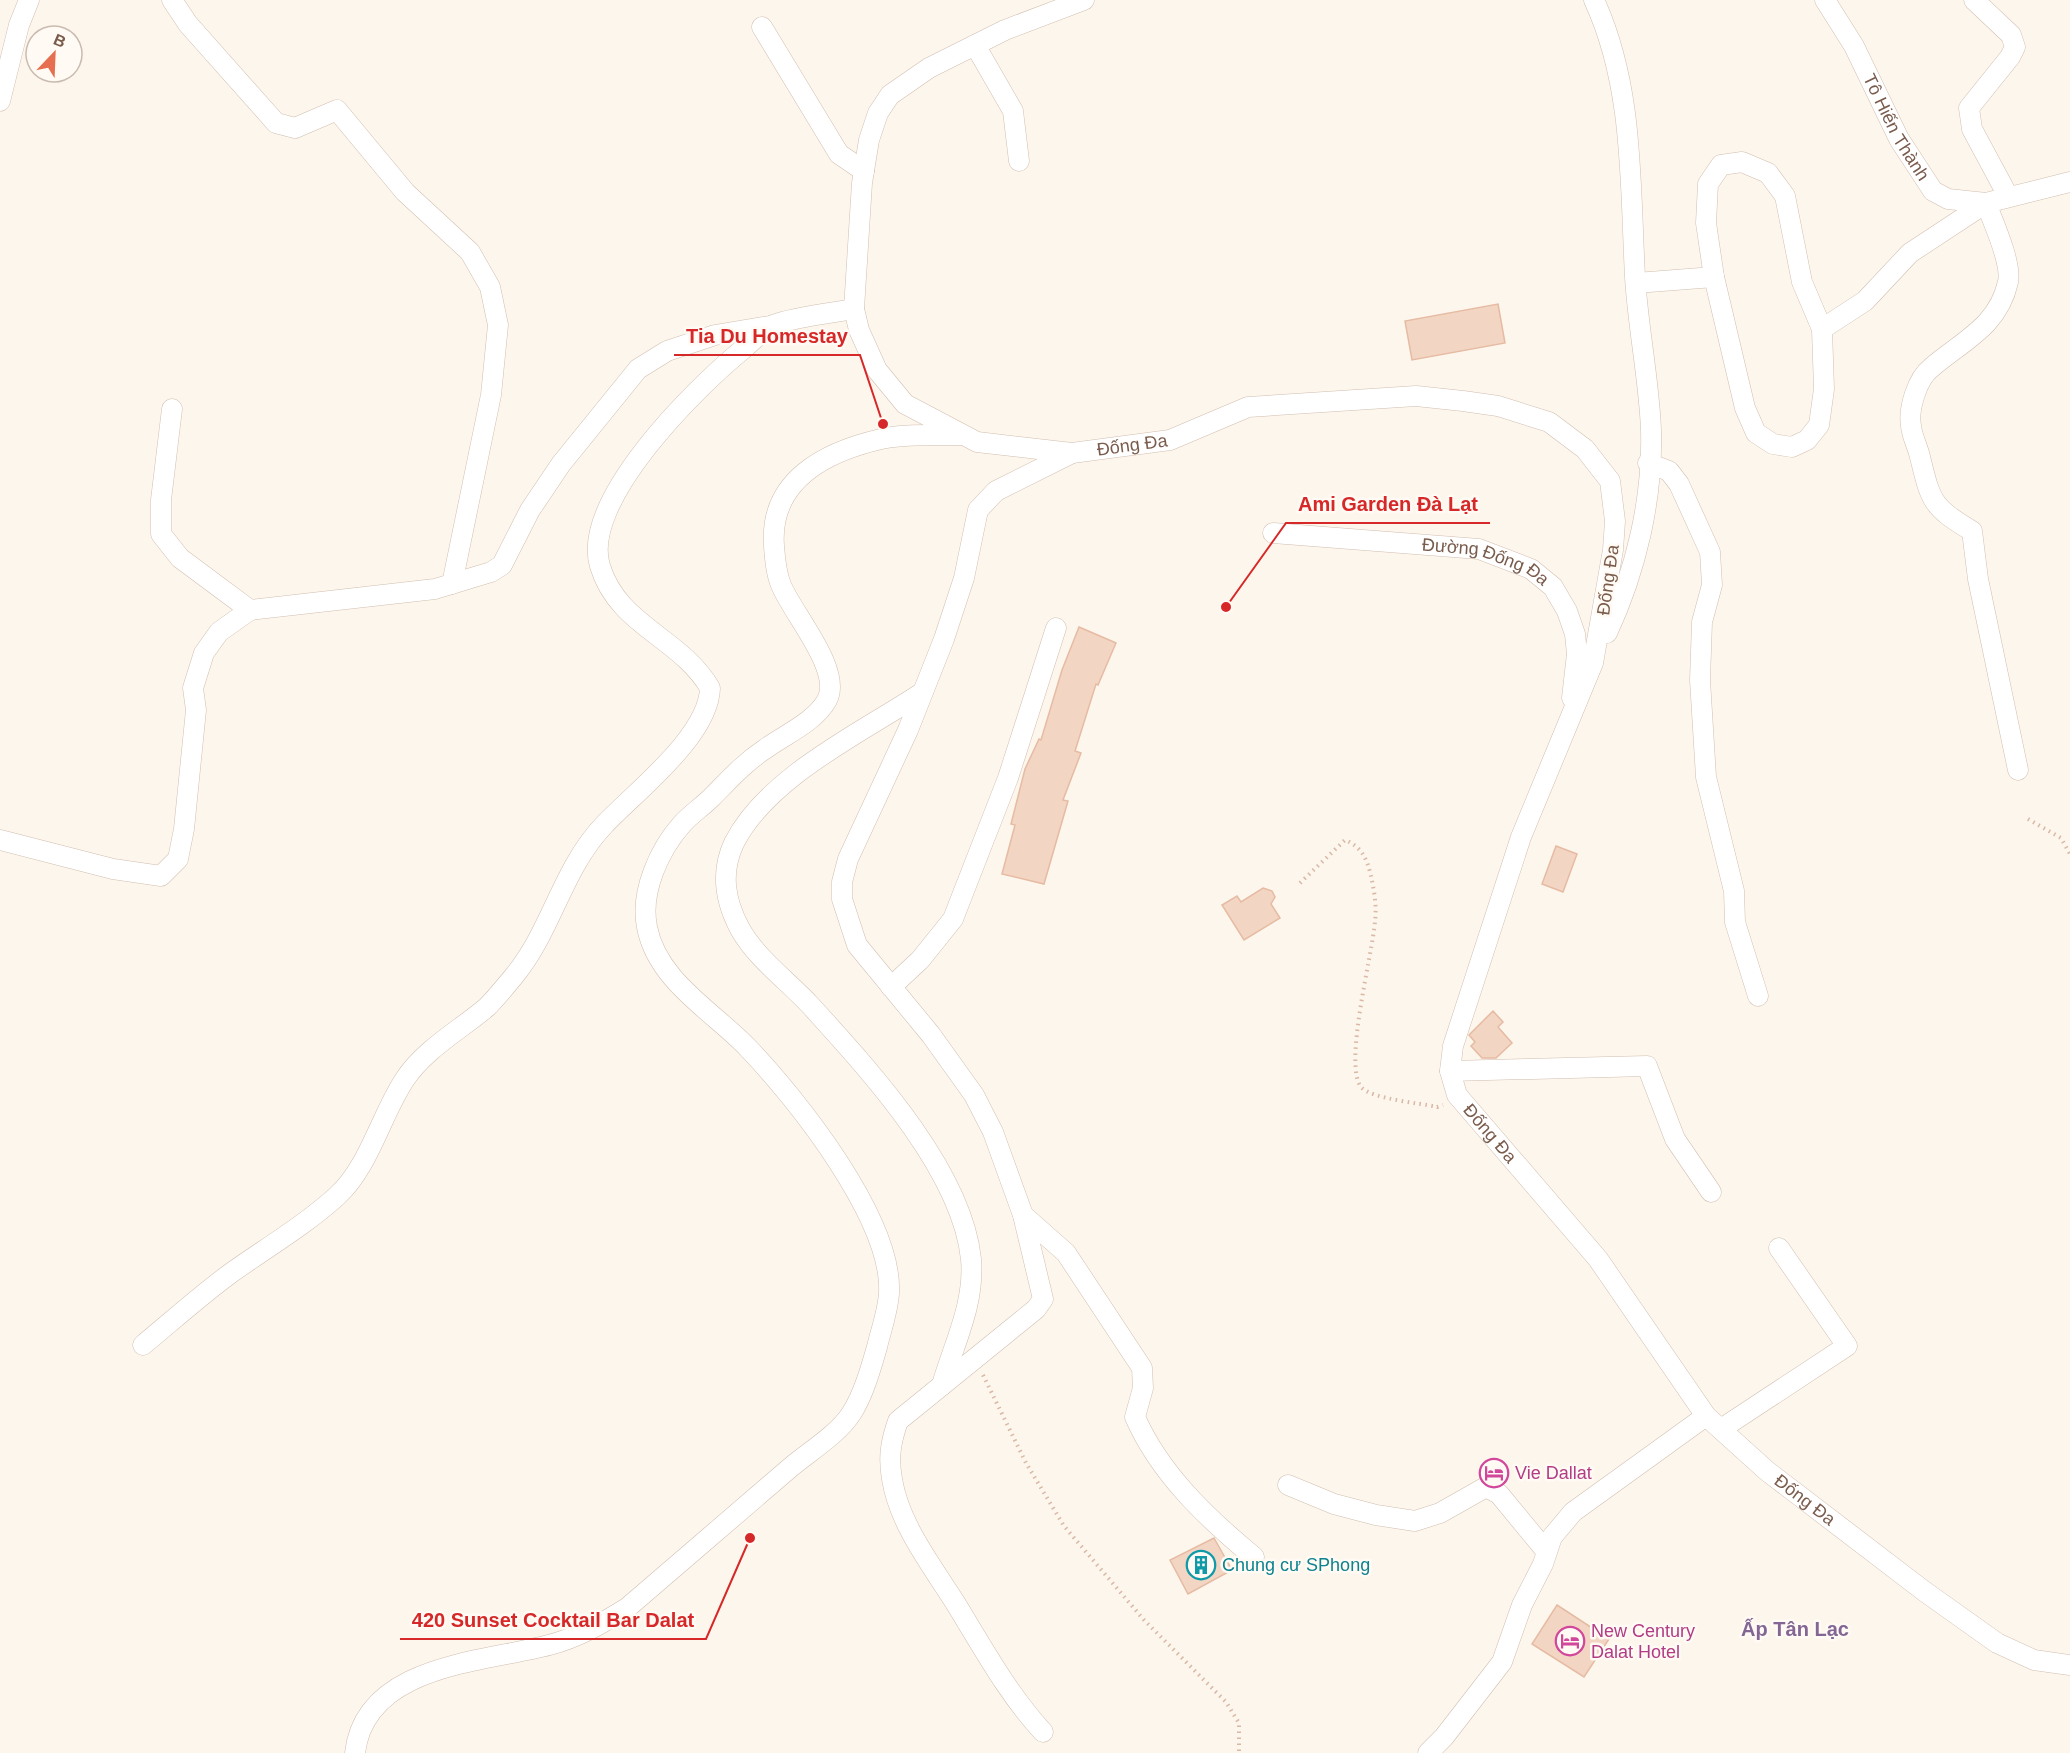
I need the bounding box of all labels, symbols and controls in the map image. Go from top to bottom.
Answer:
north arrow [24,24,84,84]
text: B [51,31,68,51]
street label: Tô Hiến Thành [1859,71,1933,184]
callout: Tia Du Homestay [674,317,860,355]
text: Tia Du Homestay [686,325,849,347]
street label: Đống Đa [1096,430,1170,460]
callout: Ami Garden Đà Lạt [1286,485,1490,523]
text: Ami Garden Đà Lạt [1298,493,1478,515]
street label: Đường Đống Đa [1421,535,1554,590]
street label: Đống Đa [1593,542,1623,617]
street label: Đống Đa [1459,1100,1521,1168]
hotel icon: Vie Dallat [1478,1457,1510,1489]
place label: Vie Dallat [1515,1463,1592,1483]
street label: Đống Đa [1771,1470,1840,1530]
building icon: Chung cư SPhong [1185,1549,1217,1581]
place label: Chung cư SPhong [1222,1555,1370,1575]
callout: 420 Sunset Cocktail Bar Dalat [400,1601,706,1639]
text: 420 Sunset Cocktail Bar Dalat [412,1609,695,1631]
district label: Ấp Tân Lạc [1741,1618,1849,1640]
place label: New Century Dalat Hotel [1591,1621,1695,1662]
hotel icon: New Century Dalat Hotel [1554,1625,1586,1657]

